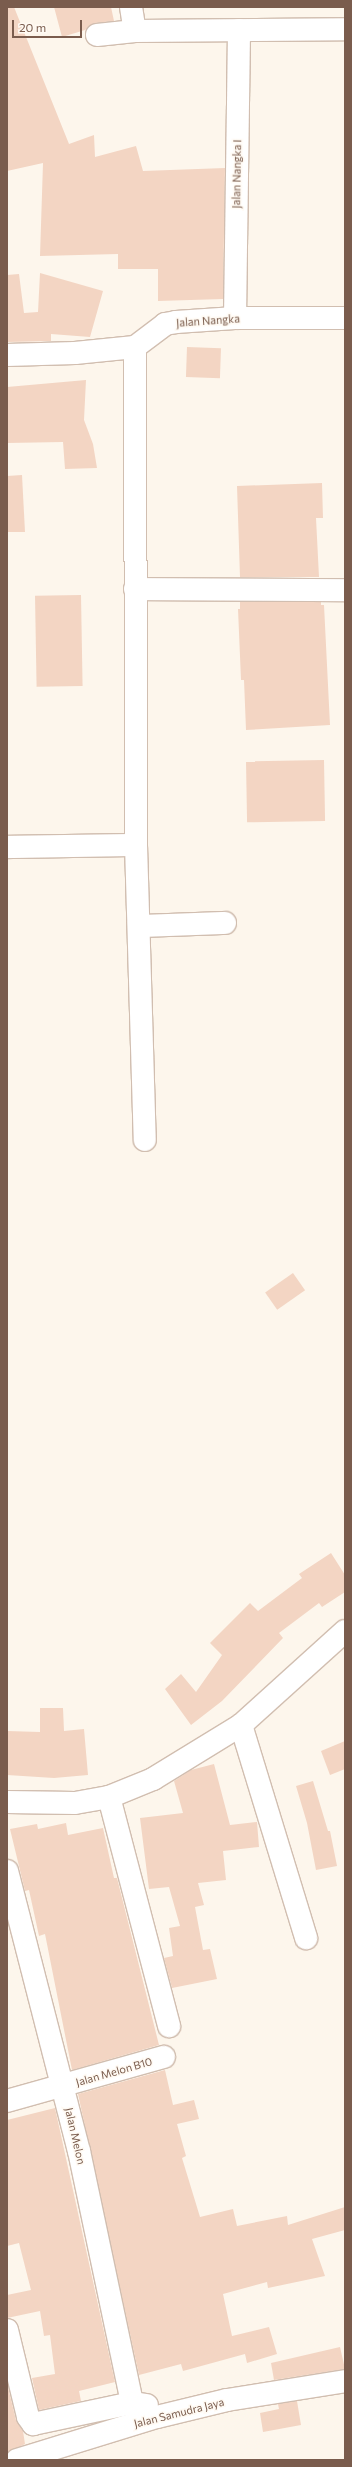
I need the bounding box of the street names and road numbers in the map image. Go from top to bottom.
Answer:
street label: Jalan Nangka I [230,139,244,209]
street label: Jalan Nangka [176,312,240,330]
street label: Jalan Melon B10 [74,2055,154,2089]
street label: Jalan Melon [62,2106,88,2166]
street label: Jalan Samudra Jaya [133,2395,225,2431]

